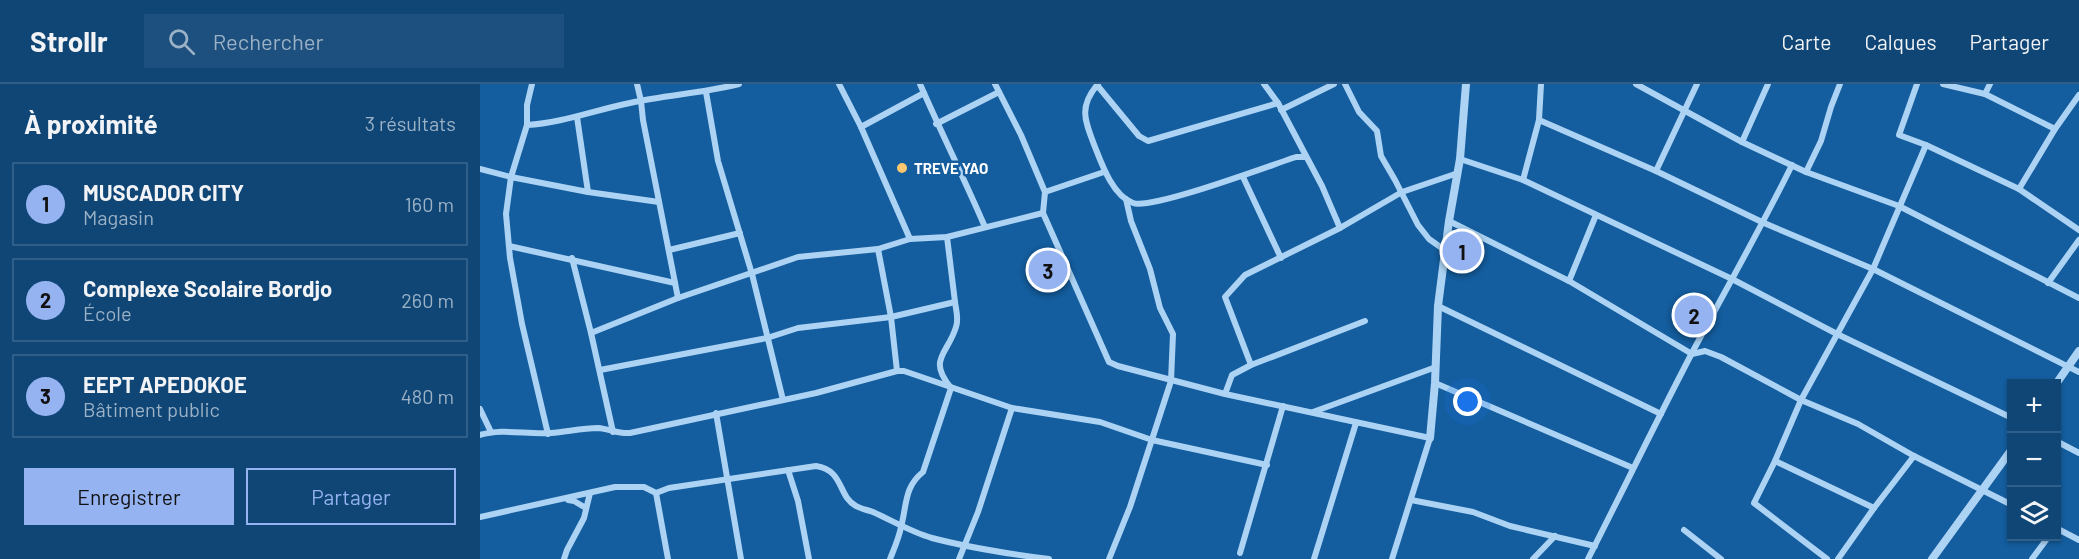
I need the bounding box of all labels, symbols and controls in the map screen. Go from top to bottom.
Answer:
search box [144,14,564,68]
text: Strollr [30,24,108,58]
icon: search [165,25,198,58]
text: Rechercher [213,28,323,54]
text: Carte [1782,29,1831,54]
text: Calques [1864,29,1937,54]
text: Partager [1970,29,2049,54]
text: À proximité [24,108,158,139]
text: 3 résultats [365,111,456,135]
place label: TREVE YAO [914,159,988,177]
marker: TREVE YAO [895,161,909,175]
text: MUSCADOR CITY [83,179,244,205]
text: 1 [42,192,49,216]
text: 160 m [405,192,454,216]
text: Magasin [83,205,154,229]
pin: 1 [1442,228,1482,274]
pin: 3 [1028,248,1068,292]
text: Complexe Scolaire Bordjo [83,275,332,301]
text: 2 [40,288,51,312]
text: 260 m [401,288,454,312]
pin: 2 [1674,292,1714,338]
text: École [83,301,132,325]
text: EEPT APEDOKOE [83,371,247,397]
map controls [2007,379,2061,541]
button: + [2007,379,2061,433]
text: 3 [40,384,51,408]
text: 480 m [401,384,454,408]
your location [1453,387,1482,416]
text: Bâtiment public [83,397,220,421]
button: − [2007,433,2061,487]
button: Enregistrer [24,468,234,525]
button: Partager [246,468,456,525]
button: layers [2007,487,2061,541]

